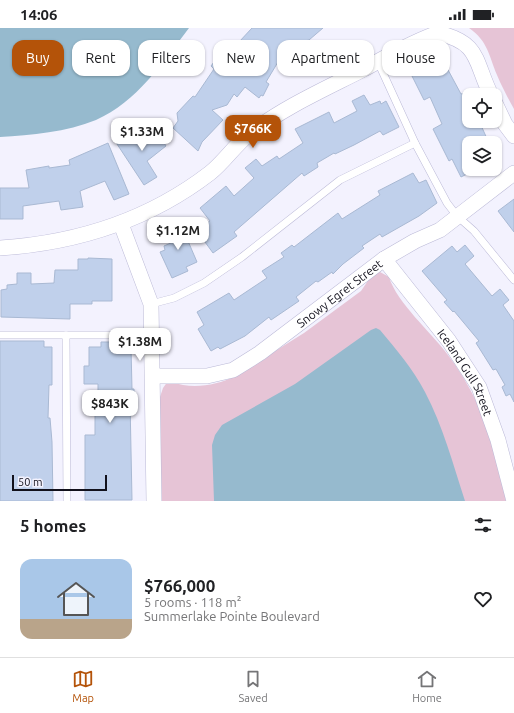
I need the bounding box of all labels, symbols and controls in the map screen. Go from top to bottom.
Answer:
text: 14:06 [20,6,58,23]
chip: Buy [12,40,64,76]
chip: Rent [72,40,130,76]
chip: Filters [138,40,205,76]
chip: New [213,40,269,76]
chip: Apartment [277,40,374,76]
chip: House [382,40,450,76]
map controls [462,88,502,176]
button: locate [462,88,502,128]
pin: $766K [225,115,281,149]
pin: $1.33M [109,118,175,152]
text: $766K [234,121,272,135]
text: $1.33M [120,124,164,138]
button: layers [462,136,502,176]
pin: $1.12M [145,217,211,251]
text: $1.12M [156,223,200,237]
street label: Snowy Egret Street [294,256,385,330]
street label: Iceland Gull Street [435,326,495,417]
pin: $1.38M [107,328,173,362]
text: $1.38M [118,334,162,348]
pin: $843K [82,390,138,424]
text: $843K [91,396,129,410]
scale bar [12,473,107,492]
text: 50 m [18,476,42,488]
icon: filters [472,514,494,536]
text: 5 homes [20,516,86,535]
icon: home [52,575,100,623]
text: $766,000 [144,576,215,595]
icon: heart [472,588,494,610]
text: 5 rooms · 118 m² [144,595,241,609]
text: Summerlake Pointe Boulevard [144,609,320,623]
tab: Map [72,668,94,704]
tab: Saved [239,668,268,704]
tab: Home [412,668,442,704]

